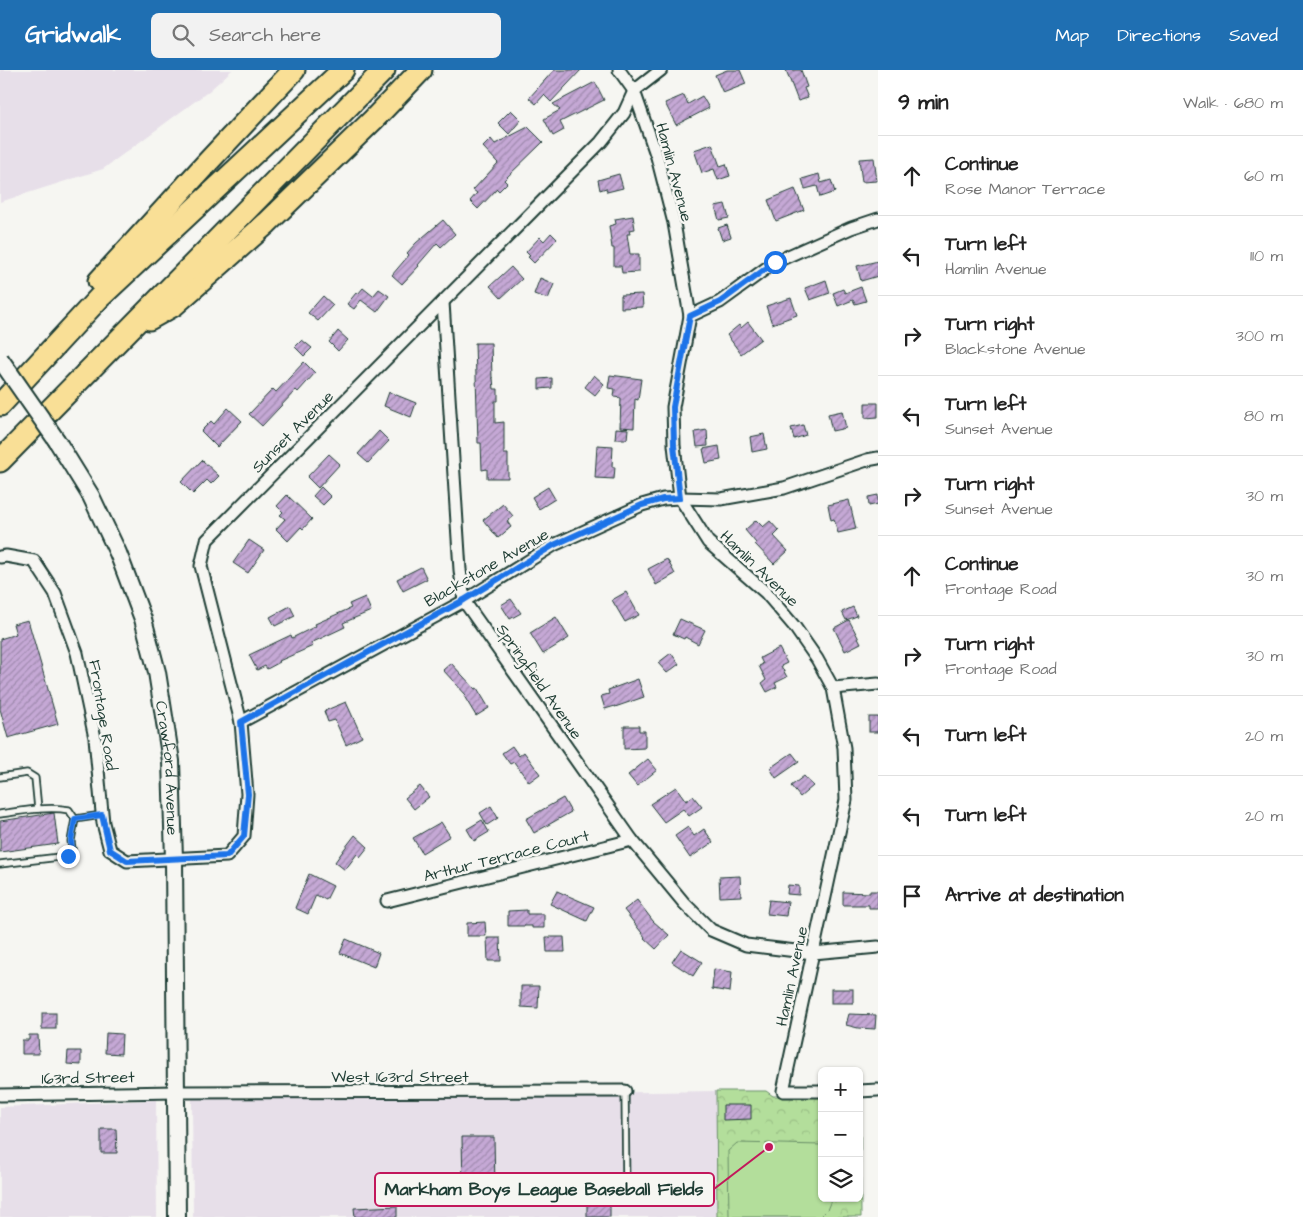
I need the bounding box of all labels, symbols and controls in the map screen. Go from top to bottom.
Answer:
search box [151,13,501,58]
text: Gridwalk [25,18,121,52]
icon: search [169,21,197,49]
text: Search here [209,22,321,49]
text: Map [1055,23,1089,48]
text: Directions [1117,23,1201,48]
text: Saved [1229,23,1278,48]
text: 9 min [898,88,948,117]
text: Walk · 680 m [1183,92,1283,114]
street label: Hamlin Avenue [650,120,698,225]
text: Continue [945,151,1019,178]
icon: ahead [898,162,926,190]
text: 60 m [1244,165,1283,187]
text: Rose Manor Terrace [945,178,1105,200]
text: Turn left [945,231,1026,258]
icon: left [898,242,926,270]
text: 110 m [1250,245,1283,267]
route start [764,251,787,274]
text: Hamlin Avenue [945,258,1047,280]
text: Turn right [945,311,1034,338]
icon: right [898,322,926,350]
text: 300 m [1236,325,1283,347]
text: Blackstone Avenue [945,338,1086,360]
street label: Sunset Avenue [247,386,339,478]
text: Turn left [945,391,1026,418]
icon: left [898,402,926,430]
text: 80 m [1244,405,1283,427]
text: Sunset Avenue [945,418,1053,440]
text: Turn right [945,471,1034,498]
icon: right [898,482,926,510]
text: 30 m [1246,485,1283,507]
text: Sunset Avenue [945,498,1053,520]
street label: Blackstone Avenue [420,523,553,613]
street label: Hamlin Avenue [715,526,804,612]
text: Continue [945,551,1019,578]
icon: ahead [898,562,926,590]
text: 30 m [1246,565,1283,587]
text: Frontage Road [945,578,1057,600]
street label: Springfield Avenue [490,619,587,745]
text: Turn right [945,631,1034,658]
icon: right [898,642,926,670]
text: 30 m [1246,645,1283,667]
street label: Frontage Road [82,658,123,772]
text: Frontage Road [945,658,1057,680]
street label: Crawford Avenue [150,699,183,836]
icon: left [898,722,926,750]
text: Turn left [945,722,1026,749]
text: 20 m [1245,725,1283,747]
icon: left [898,802,926,830]
text: Turn left [945,802,1026,829]
text: 20 m [1245,805,1283,827]
street label: Arthur Terrace Court [421,825,592,887]
route end [57,845,80,868]
icon: arrive [898,882,926,910]
text: Arrive at destination [945,882,1124,909]
street label: Hamlin Avenue [771,924,813,1028]
street label: 163rd Street [41,1066,135,1090]
street label: West 163rd Street [331,1066,469,1088]
map controls [818,1067,863,1202]
button: + [818,1067,863,1112]
button: − [818,1112,863,1157]
button: layers [818,1157,863,1202]
callout: Markham Boys League Baseball Fields [375,1173,714,1206]
text: Markham Boys League Baseball Fields [385,1177,703,1203]

